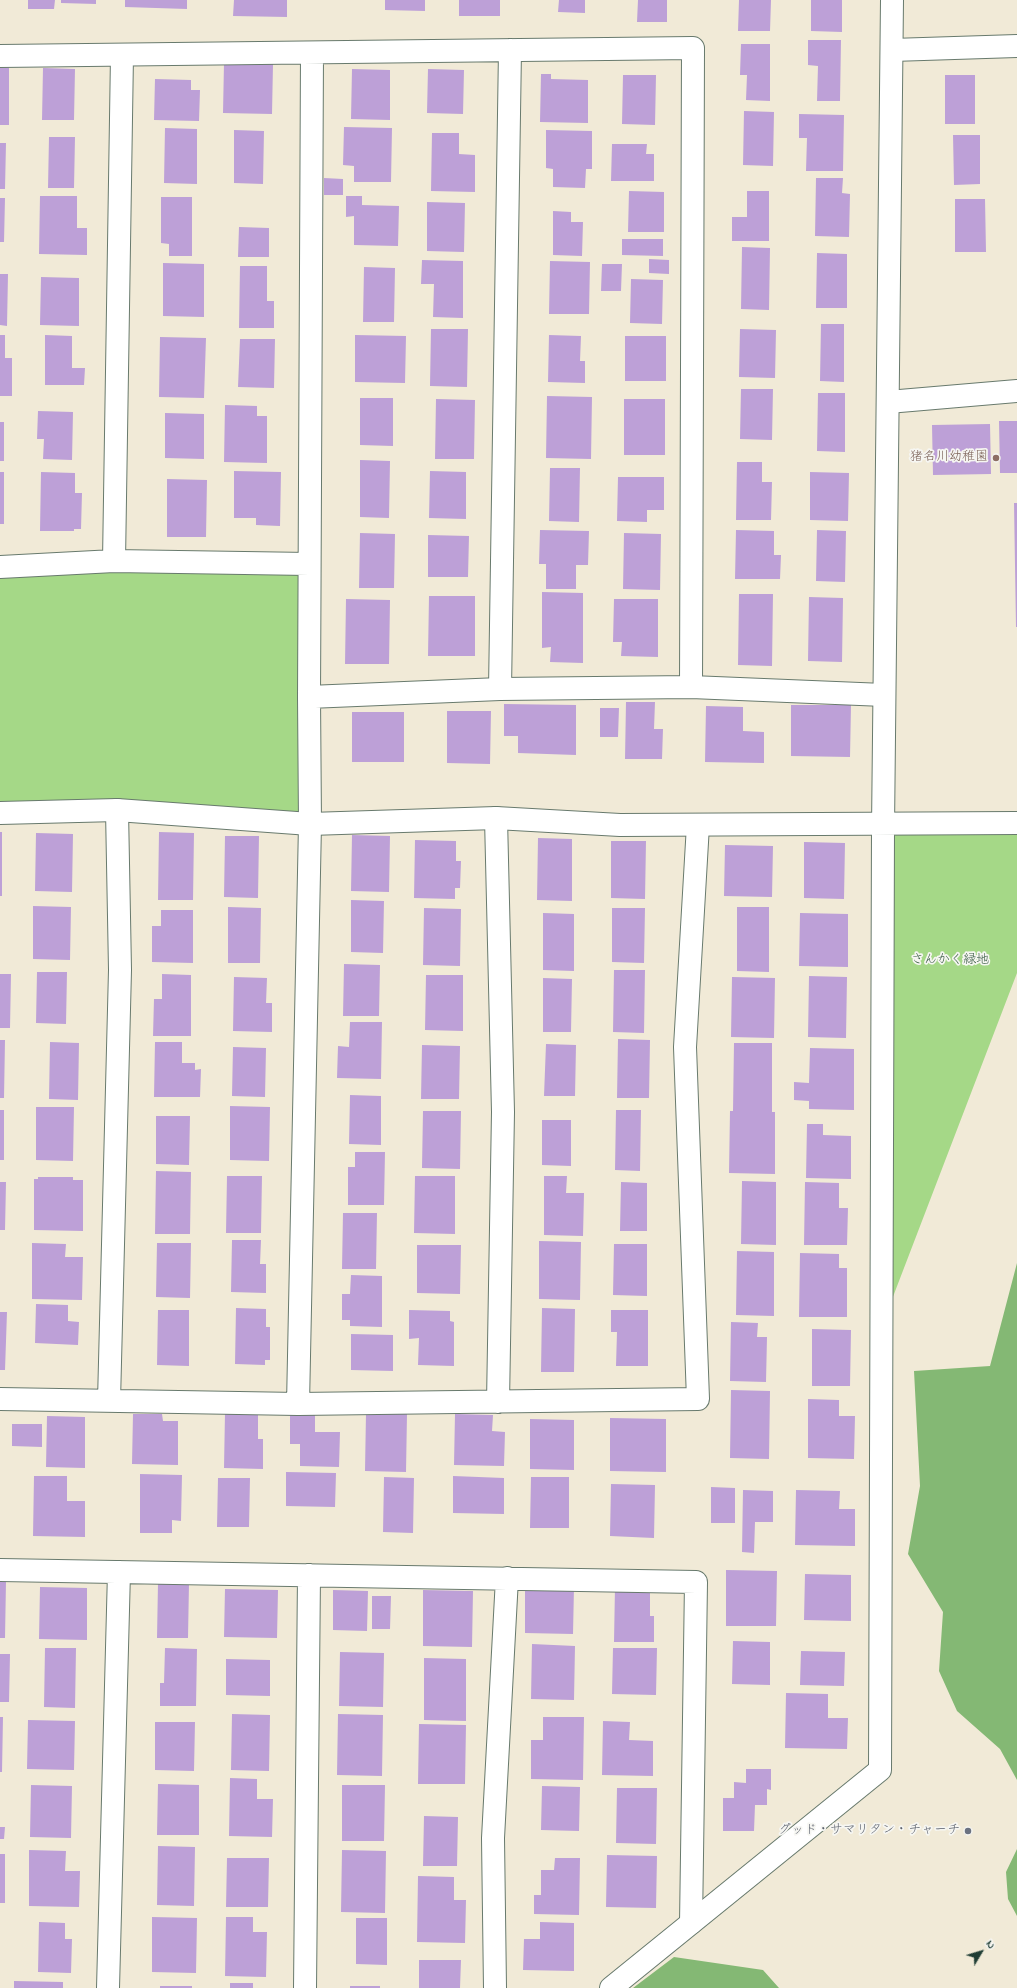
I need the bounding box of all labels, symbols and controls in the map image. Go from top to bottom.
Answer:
place label: 猪名川幼稚園 [910,450,988,466]
marker: 猪名川幼稚園 [991,453,1001,463]
park label: さんかく緑地 [911,953,989,969]
place label: グッド・サマリタン・チャーチ [778,1823,960,1839]
marker: グッド・サマリタン・チャーチ [963,1826,973,1836]
north arrow [961,1932,1001,1972]
text: N [982,1937,999,1952]

